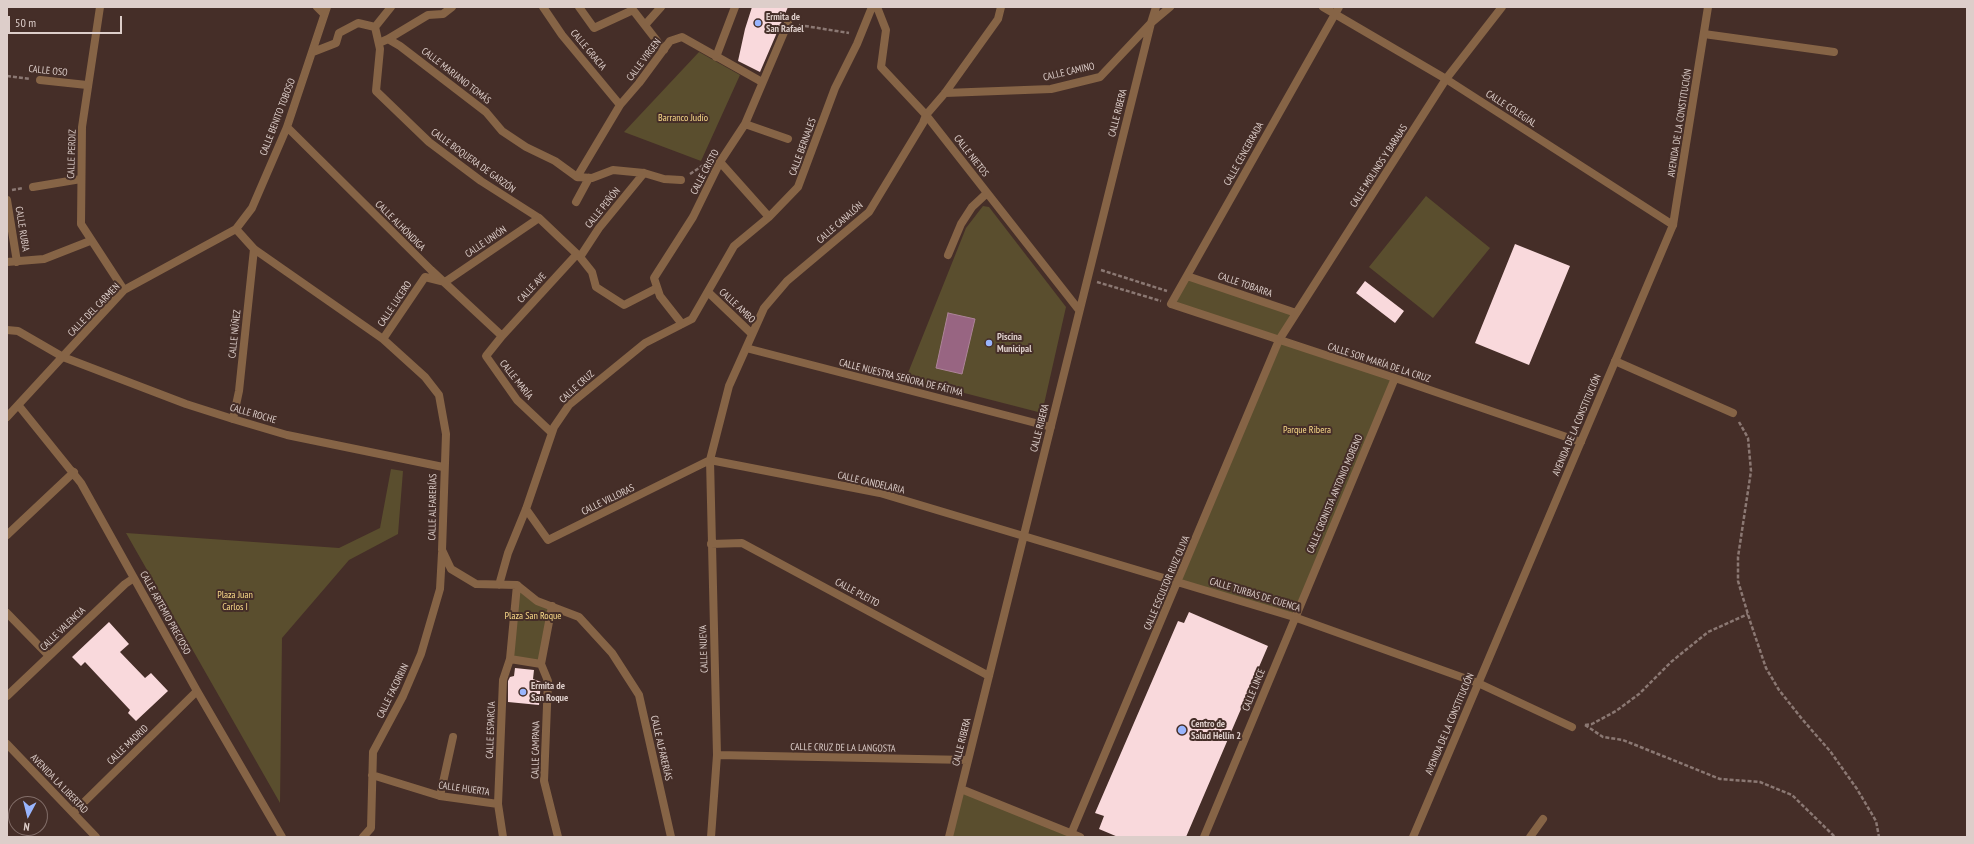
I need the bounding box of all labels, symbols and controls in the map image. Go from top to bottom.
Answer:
scale bar [10,8,124,34]
place label: Ermita de San Rafael [766,11,804,34]
text: 50 m [15,15,36,30]
marker: Ermita de San Rafael [753,18,763,28]
street label: CALLE GRACIA [568,27,608,73]
street label: CALLE VIRGEN [624,36,664,84]
street label: CALLE MARIANO TOMÁS [419,45,493,107]
street label: CALLE CAMINO [1042,60,1096,84]
street label: CALLE OSO [28,63,68,79]
street label: AVENIDA DE LA CONSTITUCIÓN [1666,68,1694,178]
street label: CALLE BENITO TOBOSO [258,77,298,157]
street label: CALLE RIBERA [1106,88,1130,138]
street label: CALLE COLEGIAL [1483,88,1539,130]
park label: Barranco Judío [658,112,708,124]
street label: CALLE BERNALES [787,117,819,177]
street label: CALLE CENCERRADA [1222,120,1266,188]
street label: CALLE MOLINOS Y BARAJAS [1348,122,1410,210]
street label: CALLE BOQUERA DE GARZÓN [428,126,518,196]
street label: CALLE PERDIZ [65,129,79,179]
street label: CALLE NIETOS [951,133,991,179]
street label: CALLE CRISTO [688,147,722,197]
street label: CALLE PEÑÓN [583,185,623,231]
street label: CALLE ALHÓNDIGA [372,198,428,254]
street label: CALLE CANALÓN [814,200,866,246]
street label: CALLE RUBIA [13,206,31,252]
street label: CALLE UNIÓN [463,224,509,260]
street label: CALLE AVE [515,270,549,306]
street label: CALLE TOBARRA [1216,270,1274,300]
street label: CALLE LUCERO [375,279,415,329]
street label: CALLE DEL CARMEN [66,281,122,339]
street label: CALLE AMBO [716,286,758,326]
street label: CALLE NÚÑEZ [227,309,243,359]
place label: Piscina Municipal [997,331,1032,354]
marker: Piscina Municipal [984,338,994,348]
street label: CALLE SOR MARÍA DE LA CRUZ [1326,341,1432,385]
street label: CALLE NUESTRA SEÑORA DE FÁTIMA [838,357,964,399]
street label: CALLE MARÍA [497,358,535,402]
street label: CALLE CRUZ [557,368,597,406]
street label: AVENIDA DE LA CONSTITUCIÓN [1550,372,1604,478]
street label: CALLE ROCHE [228,402,278,426]
street label: CALLE RIBERA [1028,403,1052,453]
park label: Parque Ribera [1283,424,1331,436]
street label: CALLE CRONISTA ANTONIO MORENO [1304,433,1366,555]
street label: CALLE CANDELARIA [836,469,906,497]
street label: CALLE ALFARERÍAS [426,474,440,540]
street label: CALLE VILLORAS [580,482,636,518]
street label: CALLE ESCULTOR RUIZ OLIVA [1142,534,1192,632]
street label: CALLE ARTEMIO PRECIOSO [137,569,193,657]
street label: CALLE TURBAS DE CUENCA [1208,575,1302,615]
street label: CALLE PLEITO [833,576,881,610]
park label: Plaza Juan Carlos I [217,589,253,612]
street label: CALLE VALENCIA [38,604,88,654]
park label: Plaza San Roque [505,610,561,622]
street label: CALLE NUEVA [697,625,711,673]
street label: CALLE FACORRIN [375,662,411,720]
street label: CALLE LINCE [1240,667,1268,713]
street label: AVENIDA DE LA CONSTITUCIÓN [1423,671,1477,777]
place label: Ermita de San Roque [531,680,568,704]
marker: Ermita de San Roque [518,687,528,697]
street label: CALLE ESPARCIA [484,701,498,759]
street label: CALLE ALFARERÍAS [648,714,674,782]
street label: CALLE RIBERA [950,717,974,767]
place label: Centro de Salud Hellín 2 [1191,718,1241,742]
street label: CALLE CAMPANA [529,721,543,779]
street label: CALLE MADRID [105,722,151,768]
marker: Centro de Salud Hellín 2 [1176,724,1188,736]
street label: CALLE CRUZ DE LA LANGOSTA [790,741,896,755]
street label: AVENIDA LA LIBERTAD [28,752,90,816]
street label: CALLE HUERTA [438,779,490,799]
north arrow [8,796,48,836]
text: N [23,820,30,834]

